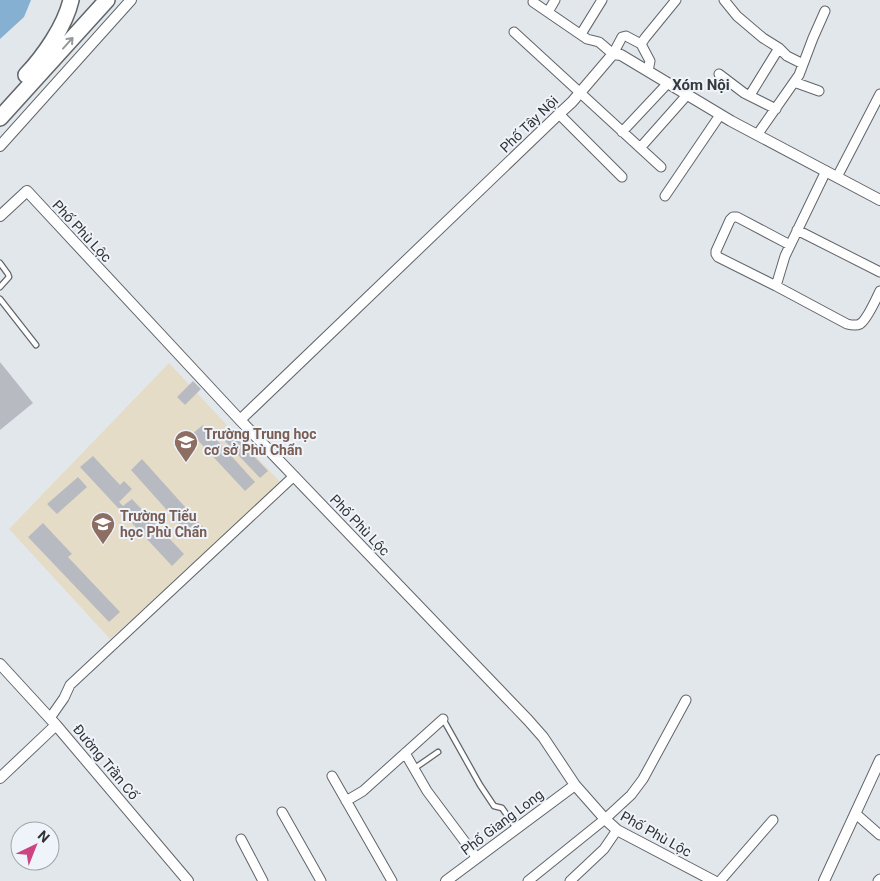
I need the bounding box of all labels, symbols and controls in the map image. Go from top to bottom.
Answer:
one-way arrow [62,37,74,50]
district label: Xóm Nội [672,76,730,94]
street label: Phố Tây Nội [497,92,561,156]
street label: Phố Phù Lộc [49,197,115,265]
place label: Trường Trung học cơ sở Phù Chẩn [204,426,316,458]
school or university icon: Trường Trung học cơ sở Phù Chẩn [173,429,199,463]
street label: Phố Phù Lộc [327,491,393,559]
place label: Trường Tiểu học Phù Chẩn [120,508,207,540]
school or university icon: Trường Tiểu học Phù Chẩn [90,511,116,545]
street label: Đường Trần Cố [70,721,143,804]
street label: Phố Giang Long [458,786,546,858]
street label: Phố Phù Lộc [618,808,694,860]
north arrow [10,821,60,871]
text: N [35,827,53,846]

